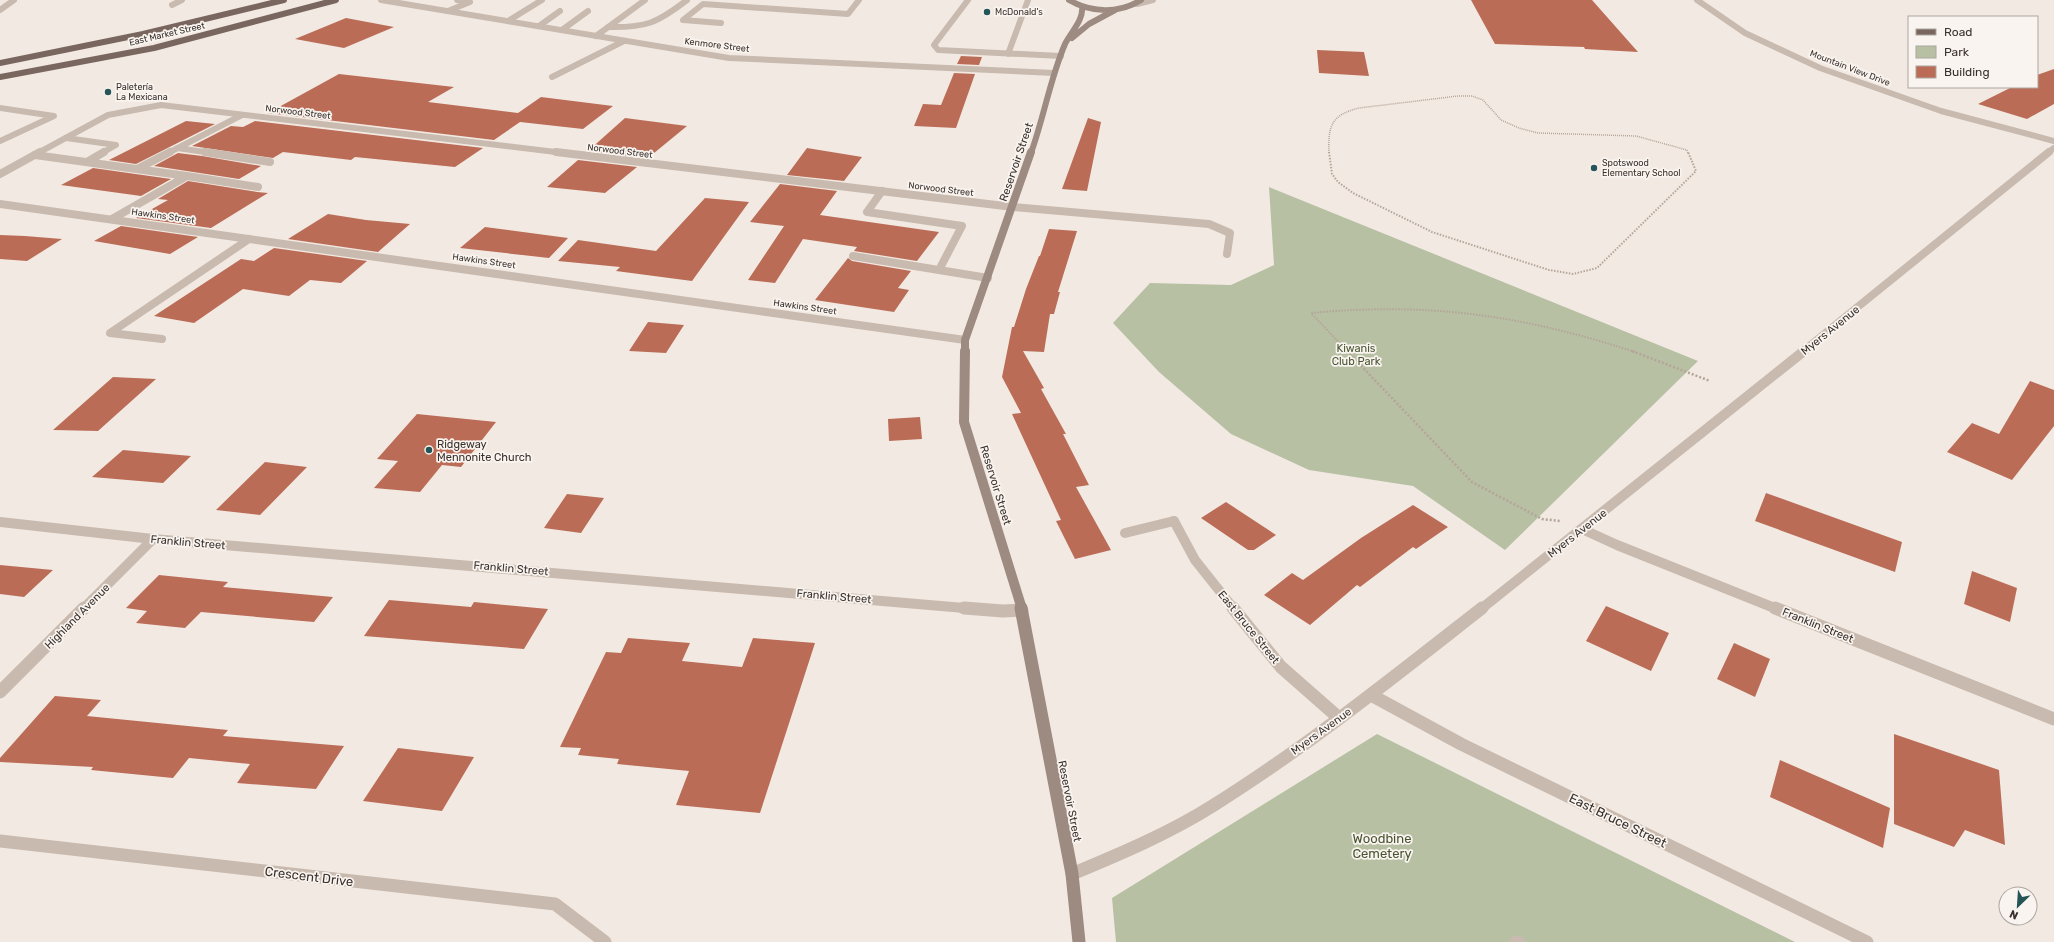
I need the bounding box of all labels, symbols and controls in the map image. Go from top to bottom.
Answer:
marker: McDonald's [982,7,992,17]
place label: McDonald's [995,7,1043,17]
legend [1908,16,2038,88]
street label: East Market Street [128,20,206,48]
text: Road [1944,25,1972,39]
street label: Kenmore Street [684,36,751,54]
text: Park [1944,45,1970,59]
street label: Mountain View Drive [1809,48,1891,88]
text: Building [1944,65,1990,79]
place label: Paletería La Mexicana [116,82,168,102]
marker: Paletería La Mexicana [103,87,113,97]
street label: Norwood Street [265,103,332,121]
street label: Reservoir Street [997,120,1036,203]
street label: Norwood Street [587,142,654,160]
place label: Spotswood Elementary School [1602,158,1681,178]
marker: Spotswood Elementary School [1589,163,1599,173]
street label: Norwood Street [908,180,975,198]
street label: Hawkins Street [131,207,196,225]
street label: Hawkins Street [452,252,517,270]
street label: Hawkins Street [773,298,838,316]
street label: Myers Avenue [1798,303,1862,358]
park label: Kiwanis Club Park [1332,342,1381,368]
place label: Ridgeway Mennonite Church [437,438,532,464]
street label: Reservoir Street [977,444,1014,527]
marker: Ridgeway Mennonite Church [424,445,434,455]
street label: Myers Avenue [1545,506,1609,561]
street label: Franklin Street [150,533,227,552]
street label: Franklin Street [473,559,550,578]
street label: Highland Avenue [42,581,113,652]
street label: Franklin Street [796,587,873,606]
street label: East Bruce Street [1215,588,1282,667]
street label: Franklin Street [1780,605,1856,646]
street label: Myers Avenue [1289,705,1354,758]
street label: Reservoir Street [1055,759,1084,844]
street label: East Bruce Street [1567,790,1669,851]
park label: Woodbine Cemetery [1352,831,1412,861]
street label: Crescent Drive [264,864,354,889]
north arrow [1998,886,2038,926]
text: N [2008,907,2020,922]

